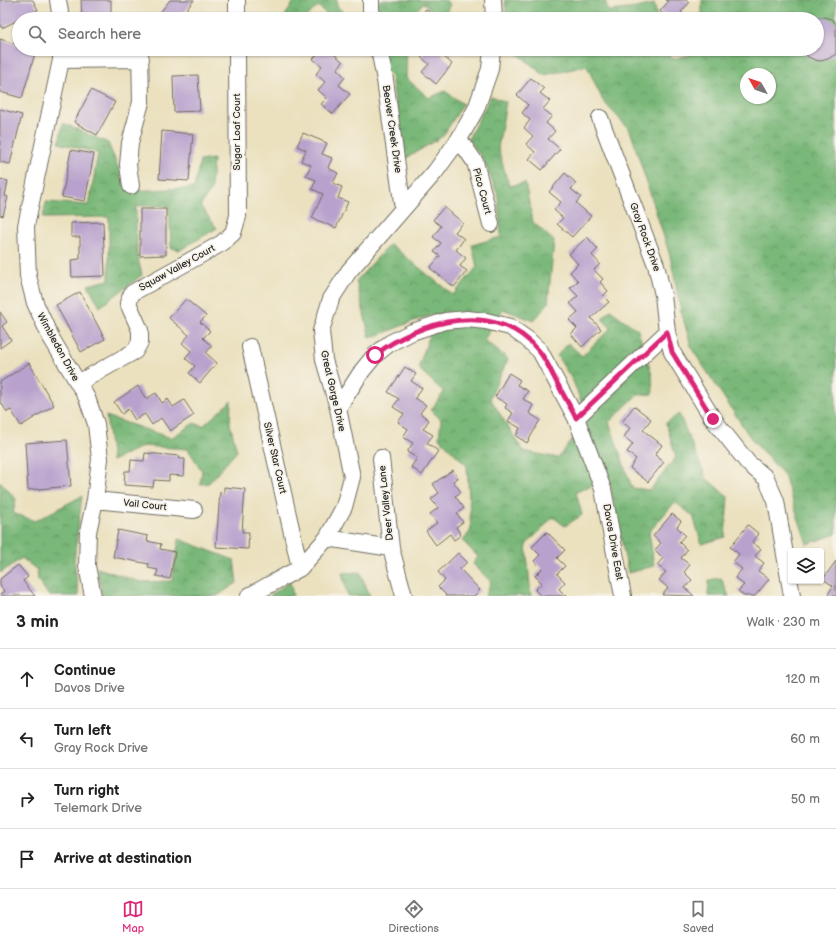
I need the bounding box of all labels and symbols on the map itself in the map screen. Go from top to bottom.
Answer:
north arrow [740,68,776,104]
street label: Beaver Creek Drive [380,84,404,174]
street label: Sugar Loaf Court [231,93,243,171]
street label: Pico Court [470,167,494,215]
street label: Gray Rock Drive [627,201,663,273]
street label: Squaw Valley Court [137,242,217,294]
street label: Wimbledon Drive [34,311,82,383]
route start [366,346,384,364]
street label: Great Gorge Drive [318,349,348,433]
route end [704,410,722,428]
street label: Silver Star Court [261,421,289,495]
street label: Deer Valley Lane [376,465,396,541]
street label: Vail Court [123,497,167,513]
street label: Davos Drive East [600,503,626,581]

